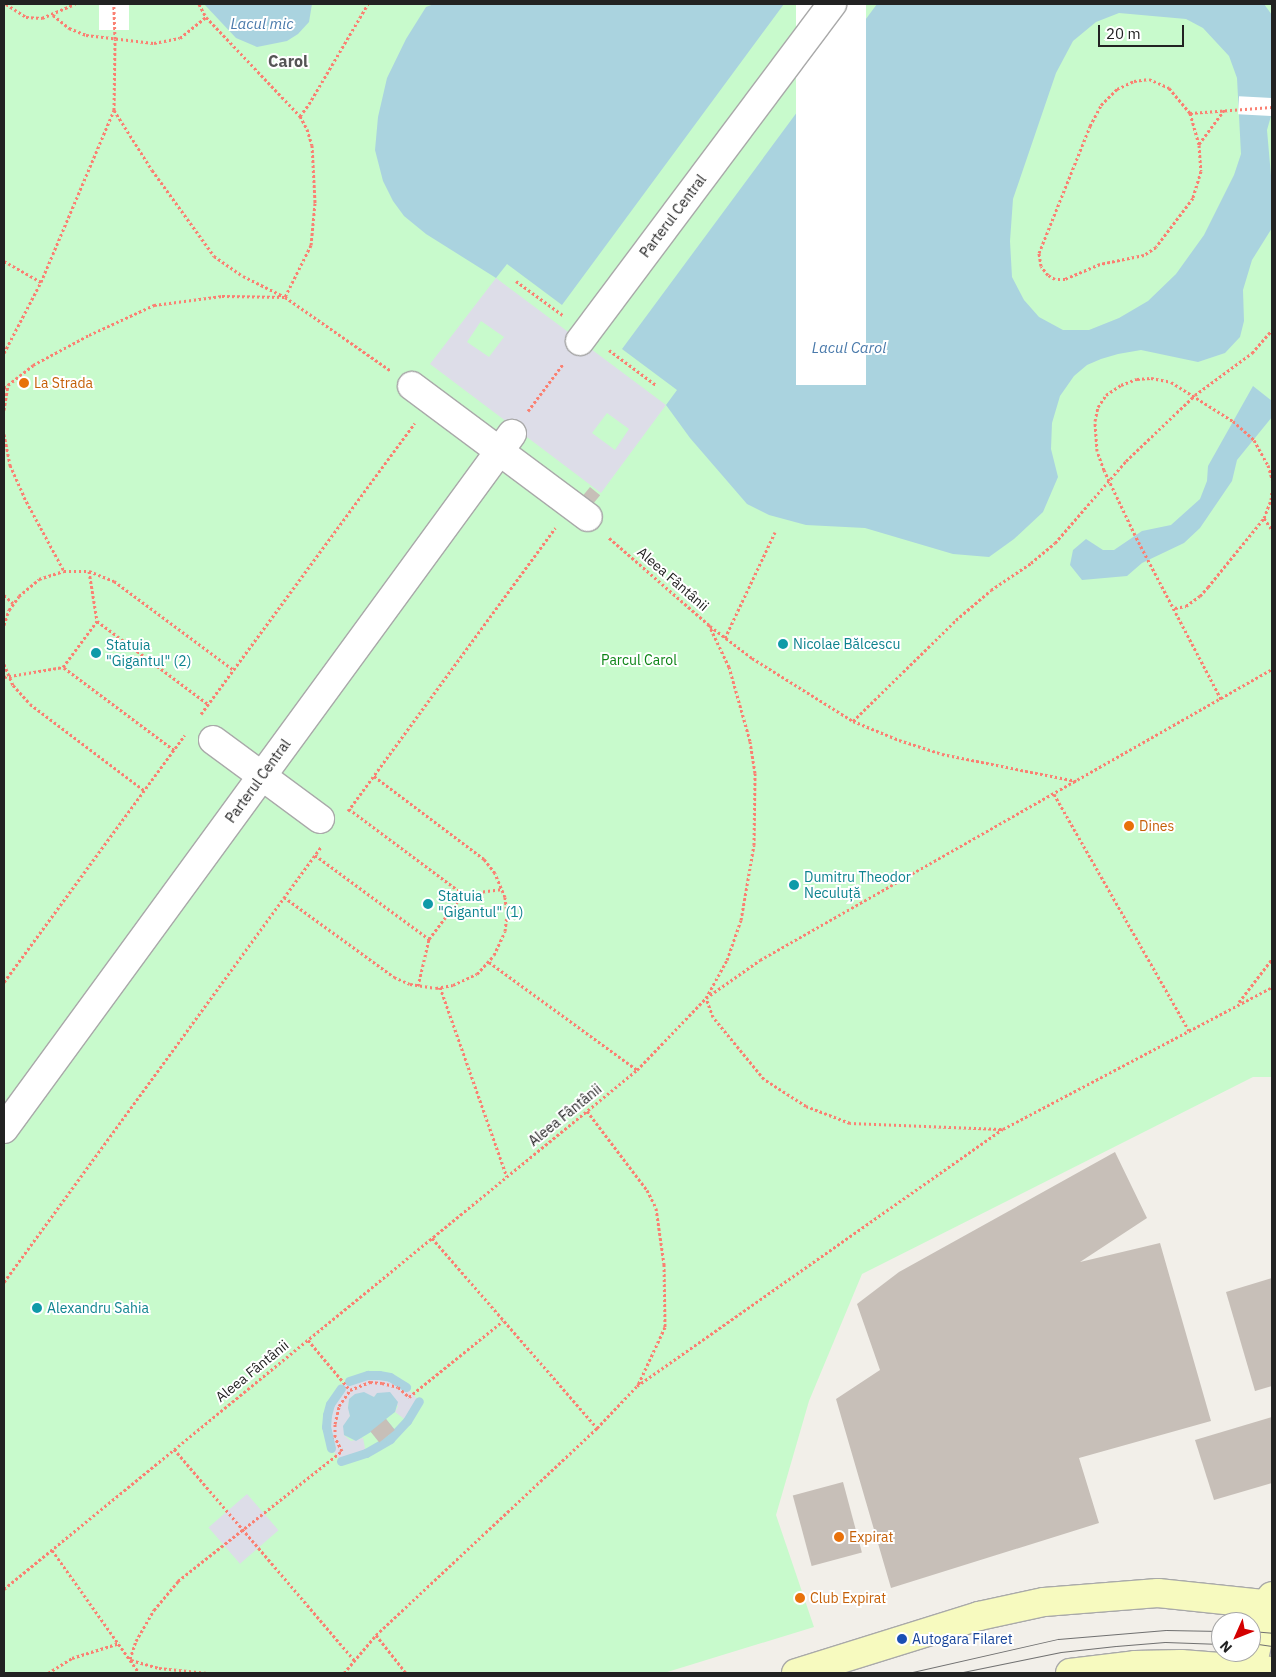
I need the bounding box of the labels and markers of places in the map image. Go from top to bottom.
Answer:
place label: La Strada [34,375,93,391]
marker: La Strada [18,377,30,389]
place label: Nicolae Bălcescu [793,636,900,652]
place label: Statuia "Gigantul" (2) [106,637,191,670]
marker: Nicolae Bălcescu [777,638,789,650]
marker: Statuia "Gigantul" (2) [90,647,102,659]
place label: Dines [1139,818,1174,834]
marker: Dines [1123,820,1135,832]
place label: Dumitru Theodor Neculuță [804,869,911,902]
marker: Dumitru Theodor Neculuță [788,879,800,891]
place label: Statuia "Gigantul" (1) [438,888,523,920]
marker: Statuia "Gigantul" (1) [422,898,434,910]
place label: Alexandru Sahia [47,1300,149,1316]
marker: Alexandru Sahia [31,1302,43,1314]
place label: Expirat [849,1529,893,1545]
marker: Expirat [833,1531,845,1543]
place label: Club Expirat [810,1590,886,1606]
marker: Club Expirat [794,1592,806,1604]
place label: Autogara Filaret [912,1631,1013,1647]
marker: Autogara Filaret [896,1633,908,1645]

